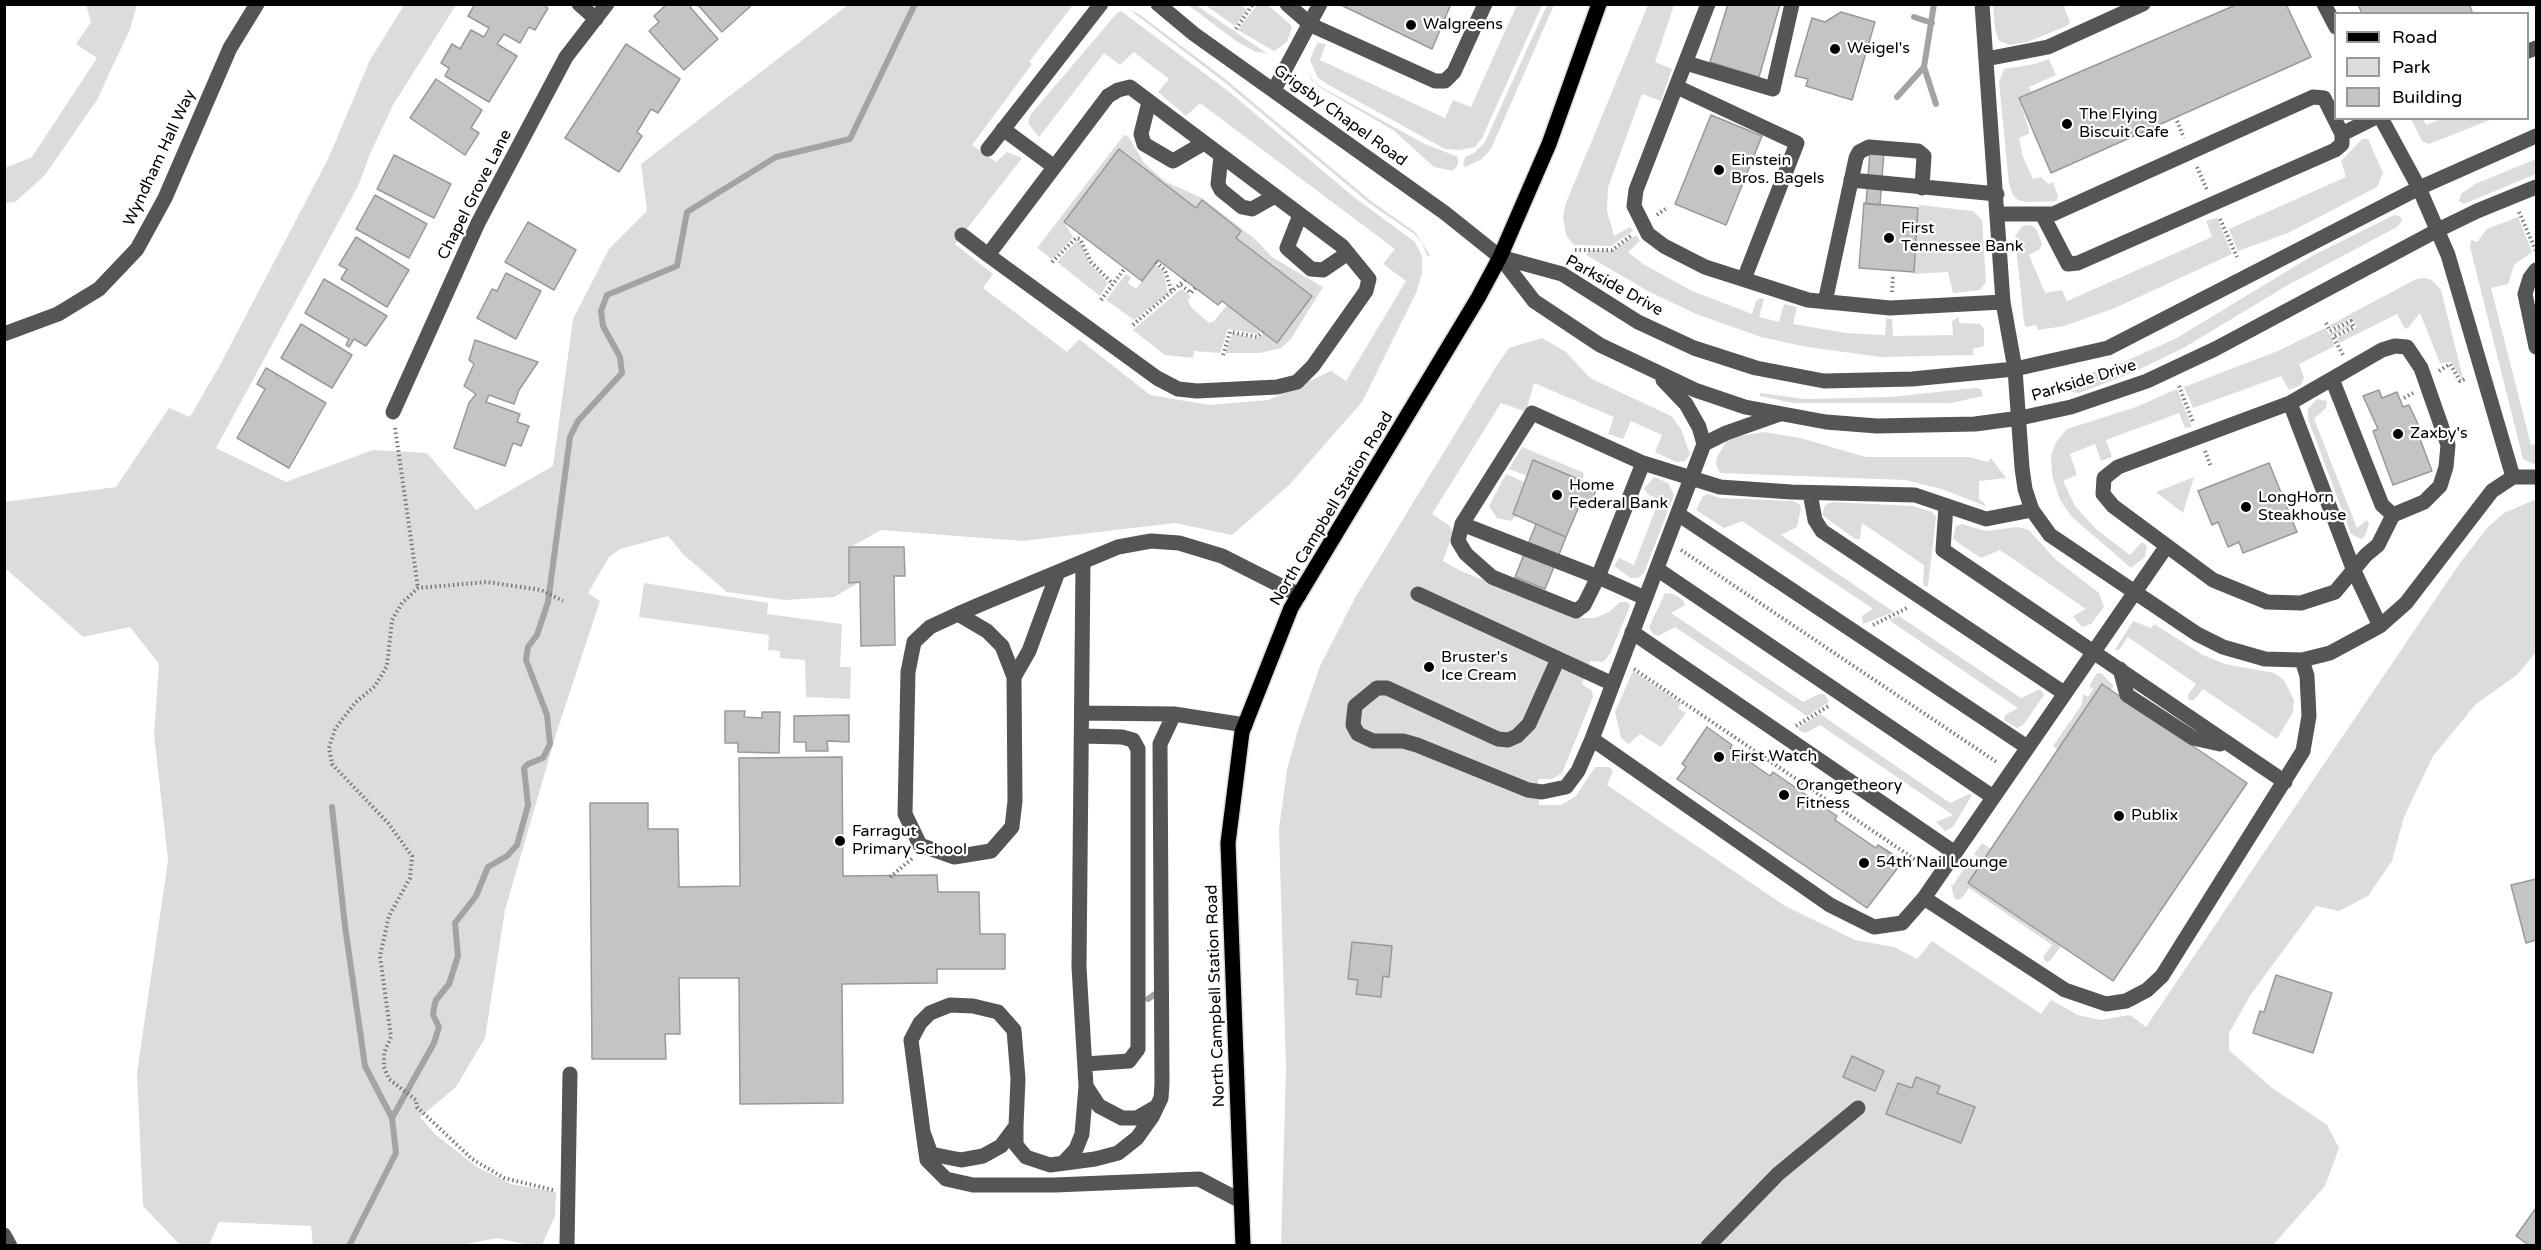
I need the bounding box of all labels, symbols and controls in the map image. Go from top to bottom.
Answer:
legend [2334,12,2529,120]
place label: Walgreens [1423,15,1503,35]
marker: Walgreens [1404,18,1418,32]
text: Road [2392,26,2437,48]
place label: Weigel's [1847,39,1910,59]
marker: Weigel's [1828,42,1842,56]
text: Park [2392,56,2430,78]
street label: Grigsby Chapel Road [1270,61,1410,171]
text: Building [2392,86,2462,108]
street label: Wyndham Hall Way [120,87,200,229]
place label: The Flying Biscuit Cafe [2079,105,2169,143]
marker: The Flying Biscuit Cafe [2060,117,2074,131]
street label: Chapel Grove Lane [434,127,516,263]
place label: Einstein Bros. Bagels [1731,151,1824,189]
marker: Einstein Bros. Bagels [1712,163,1726,177]
place label: First Tennessee Bank [1901,219,2023,257]
marker: First Tennessee Bank [1882,231,1896,245]
street label: Parkside Drive [1562,251,1666,321]
street label: Parkside Drive [2029,356,2139,406]
street label: North Campbell Station Road [1266,408,1398,610]
place label: Zaxby's [2410,424,2468,444]
marker: Zaxby's [2391,427,2405,441]
place label: Home Federal Bank [1569,476,1668,514]
marker: Home Federal Bank [1550,488,1564,502]
place label: LongHorn Steakhouse [2258,488,2346,526]
marker: LongHorn Steakhouse [2239,500,2253,514]
place label: Bruster's Ice Cream [1441,648,1517,686]
marker: Bruster's Ice Cream [1422,660,1436,674]
place label: First Watch [1731,747,1817,767]
marker: First Watch [1712,750,1726,764]
place label: Orangetheory Fitness [1796,776,1902,814]
marker: Orangetheory Fitness [1777,788,1791,802]
place label: Publix [2131,806,2178,826]
marker: Publix [2112,809,2126,823]
place label: Farragut Primary School [852,822,967,860]
marker: Farragut Primary School [833,834,847,848]
place label: 54th Nail Lounge [1876,853,2008,873]
marker: 54th Nail Lounge [1857,856,1871,870]
street label: North Campbell Station Road [1203,884,1229,1108]

